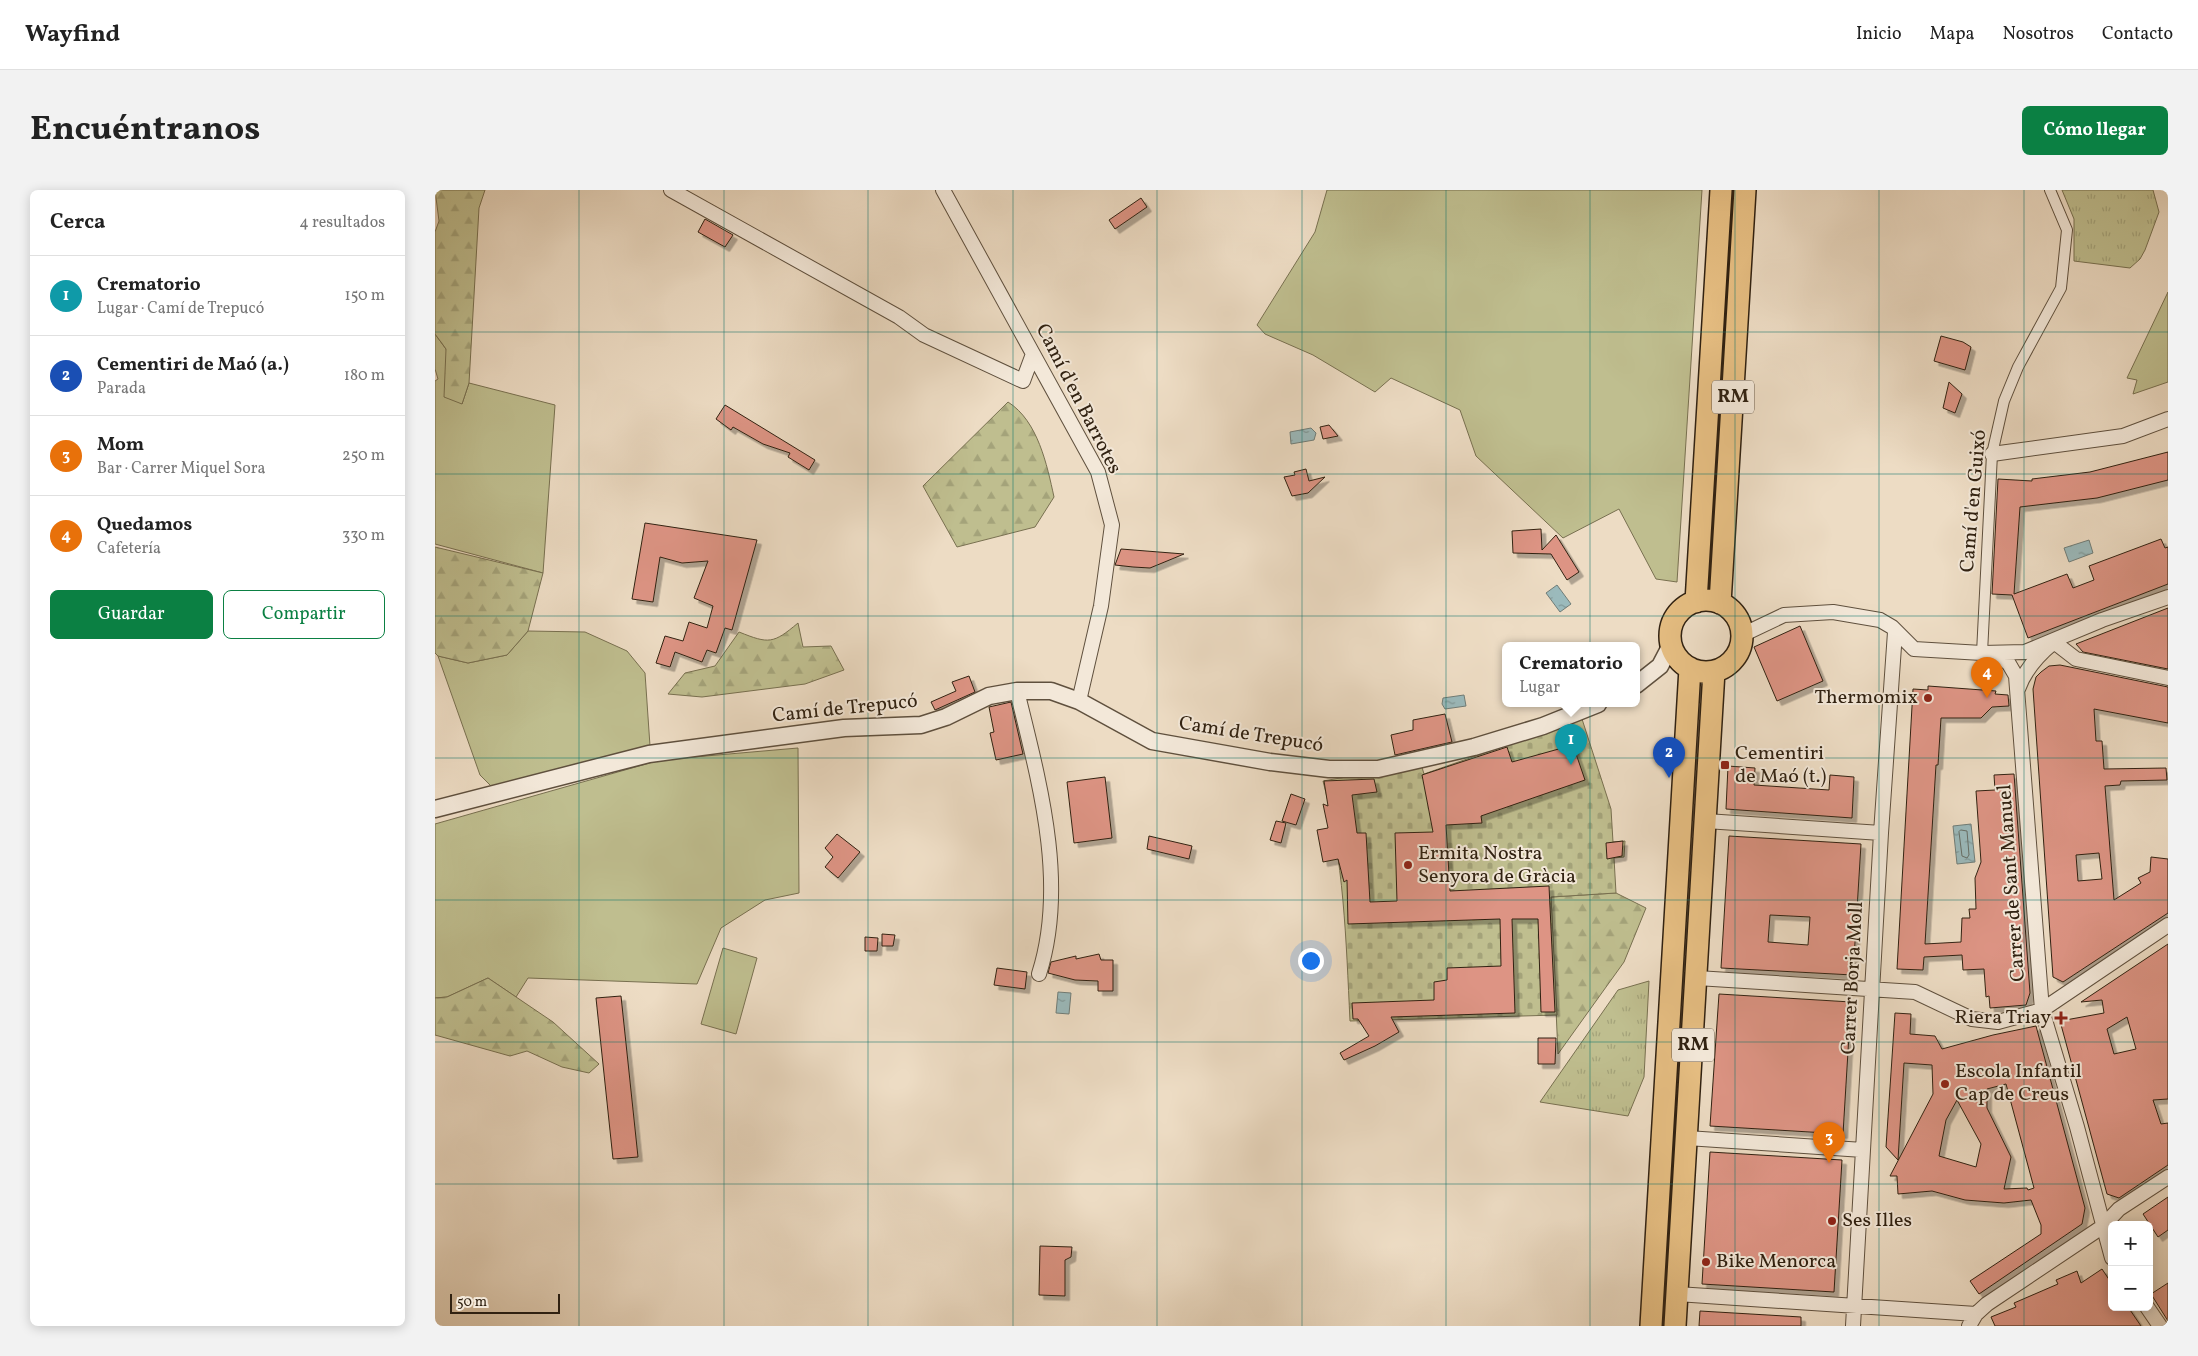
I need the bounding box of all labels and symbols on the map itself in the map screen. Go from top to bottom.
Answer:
street label: Camí d'en Barrotes [1028,319,1128,479]
road number: RM [1712,380,1754,413]
street label: Camí d'en Guixó [1954,428,1994,574]
pin: 4 [1971,657,2003,698]
place label: Thermomix [1814,684,1918,712]
street label: Camí de Trepucó [771,687,919,731]
marker: Thermomix [1922,692,1934,704]
street label: Camí de Trepucó [1177,710,1325,760]
pin: 1 [1555,724,1587,765]
pin: 2 [1653,737,1685,778]
place label: Cementiri de Maó (t.) [1735,740,1827,791]
marker: Cementiri de Maó (t.) [1719,759,1731,771]
street label: Carrer de Sant Manuel [1991,783,2033,983]
place label: Ermita Nostra Senyora de Gràcia [1418,840,1576,891]
marker: Ermita Nostra Senyora de Gràcia [1402,859,1414,871]
street label: Carrer Borja Moll [1835,901,1871,1055]
your location [1298,948,1324,974]
place label: Riera Triay [1955,1004,2051,1032]
marker: Riera Triay [2055,1012,2067,1024]
road number: RM [1672,1028,1714,1062]
place label: Escola Infantil Cap de Creus [1955,1058,2082,1109]
marker: Escola Infantil Cap de Creus [1939,1078,1951,1090]
pin: 3 [1813,1122,1845,1163]
place label: Ses Illes [1842,1207,1912,1235]
marker: Ses Illes [1826,1215,1838,1227]
place label: Bike Menorca [1716,1248,1836,1276]
marker: Bike Menorca [1700,1256,1712,1268]
scale bar [450,1291,560,1314]

